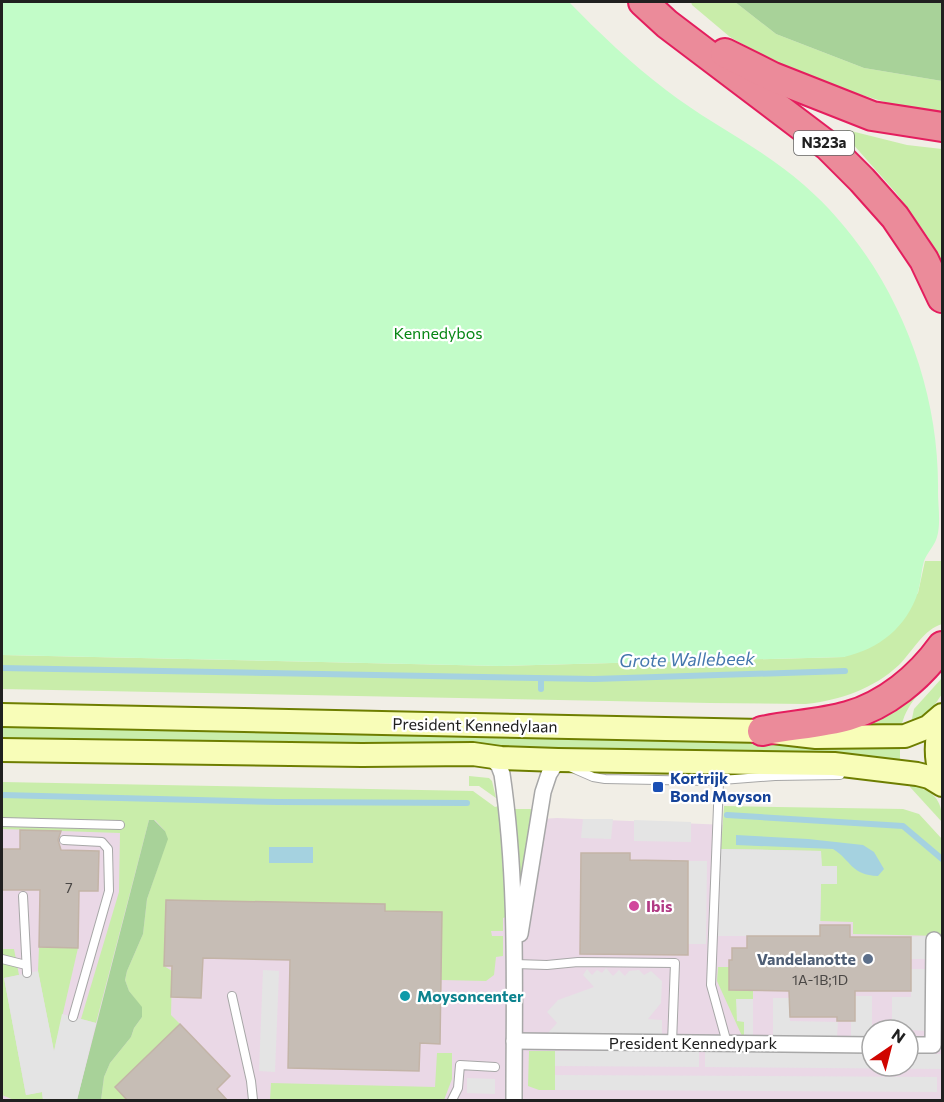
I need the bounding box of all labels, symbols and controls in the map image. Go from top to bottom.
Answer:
road number: N323a [794,131,854,155]
park label: Kennedybos [393,323,483,342]
water label: Grote Wallebeek [619,647,756,671]
street label: President Kennedylaan [392,714,558,735]
place label: Kortrijk Bond Moyson [670,768,771,805]
marker: Kortrijk Bond Moyson [651,780,665,794]
house number: 7 [65,879,73,896]
place label: Ibis [646,896,672,915]
marker: Ibis [627,899,641,913]
place label: Vandelanotte [757,949,856,968]
marker: Vandelanotte [861,952,875,966]
house number: 1A-1B;1D [792,971,848,988]
place label: Moysoncenter [417,986,524,1005]
marker: Moysoncenter [398,989,412,1003]
north arrow [860,1018,920,1078]
text: N [889,1024,909,1047]
street label: President Kennedypark [609,1033,777,1052]

